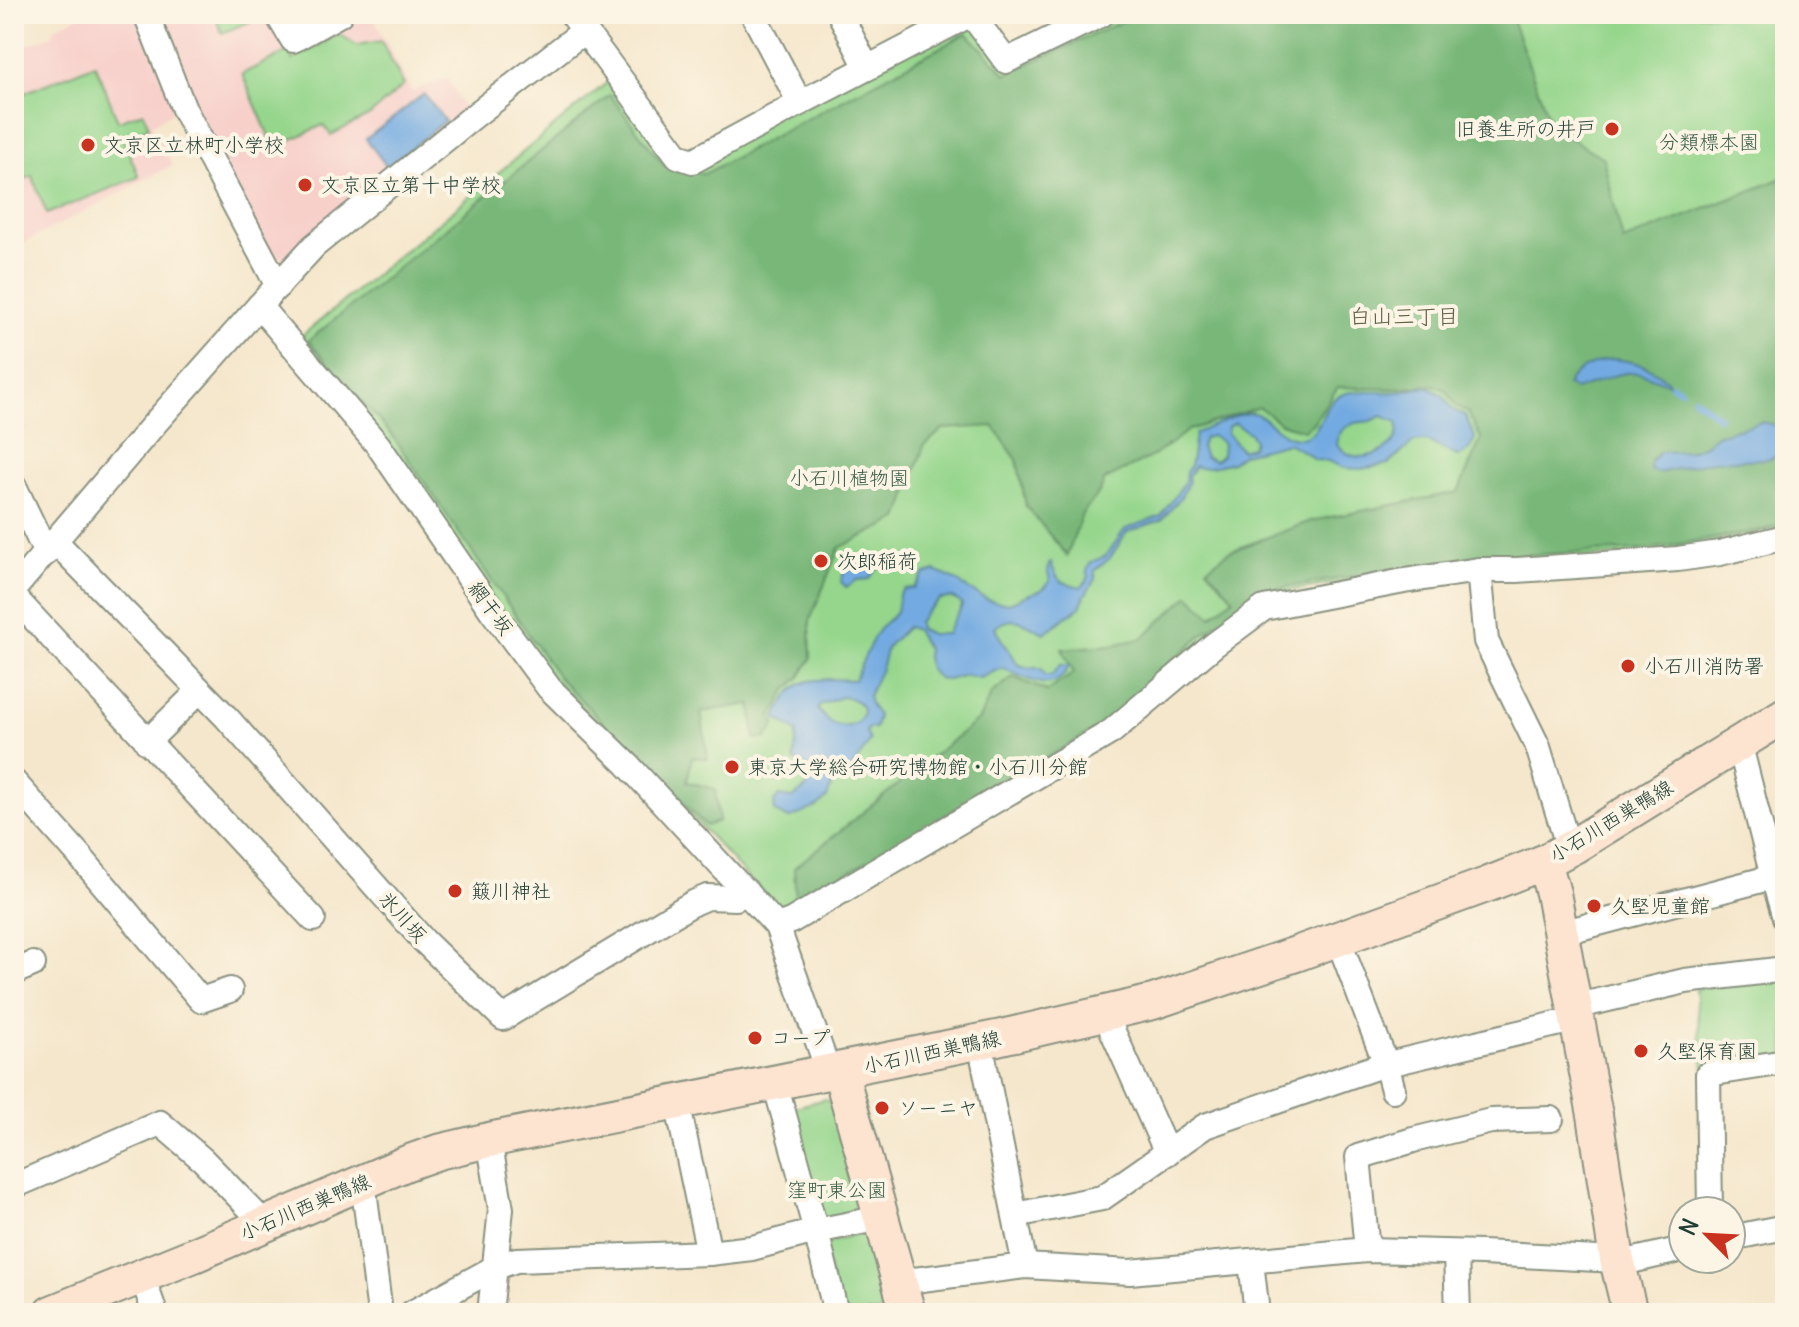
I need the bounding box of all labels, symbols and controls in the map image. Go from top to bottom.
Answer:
place label: 旧養生所の井戸 [1456,116,1596,141]
marker: 旧養生所の井戸 [1603,120,1621,138]
park label: 分類標本園 [1659,129,1759,154]
place label: 文京区立林町小学校 [104,132,284,157]
marker: 文京区立林町小学校 [79,136,97,154]
place label: 文京区立第十中学校 [321,172,501,197]
marker: 文京区立第十中学校 [296,176,314,194]
district label: 白山三丁目 [1349,302,1459,330]
park label: 小石川植物園 [789,465,909,490]
place label: 次郎稲荷 [837,548,917,573]
marker: 次郎稲荷 [812,552,830,570]
street label: 網干坂 [464,576,519,639]
place label: 小石川消防署 [1644,653,1764,678]
marker: 小石川消防署 [1619,657,1637,675]
place label: 東京大学総合研究博物館・小石川分館 [748,754,1088,779]
marker: 東京大学総合研究博物館・小石川分館 [723,758,741,776]
street label: 小石川西巣鴨線 [1544,774,1677,867]
place label: 簸川神社 [471,878,551,903]
marker: 簸川神社 [446,882,464,900]
street label: 氷川坂 [374,886,433,947]
place label: 久堅児童館 [1610,893,1710,918]
marker: 久堅児童館 [1585,897,1603,915]
place label: コープ [771,1025,830,1050]
street label: 小石川西巣鴨線 [861,1025,1003,1078]
marker: コープ [746,1029,764,1047]
place label: 久堅保育園 [1657,1038,1757,1063]
marker: 久堅保育園 [1632,1042,1650,1060]
place label: ソーニヤ [898,1095,978,1120]
marker: ソーニヤ [873,1099,891,1117]
street label: 小石川西巣鴨線 [235,1168,374,1245]
park label: 窪町東公園 [787,1177,887,1202]
north arrow [1667,1195,1747,1275]
text: N [1673,1214,1705,1240]

